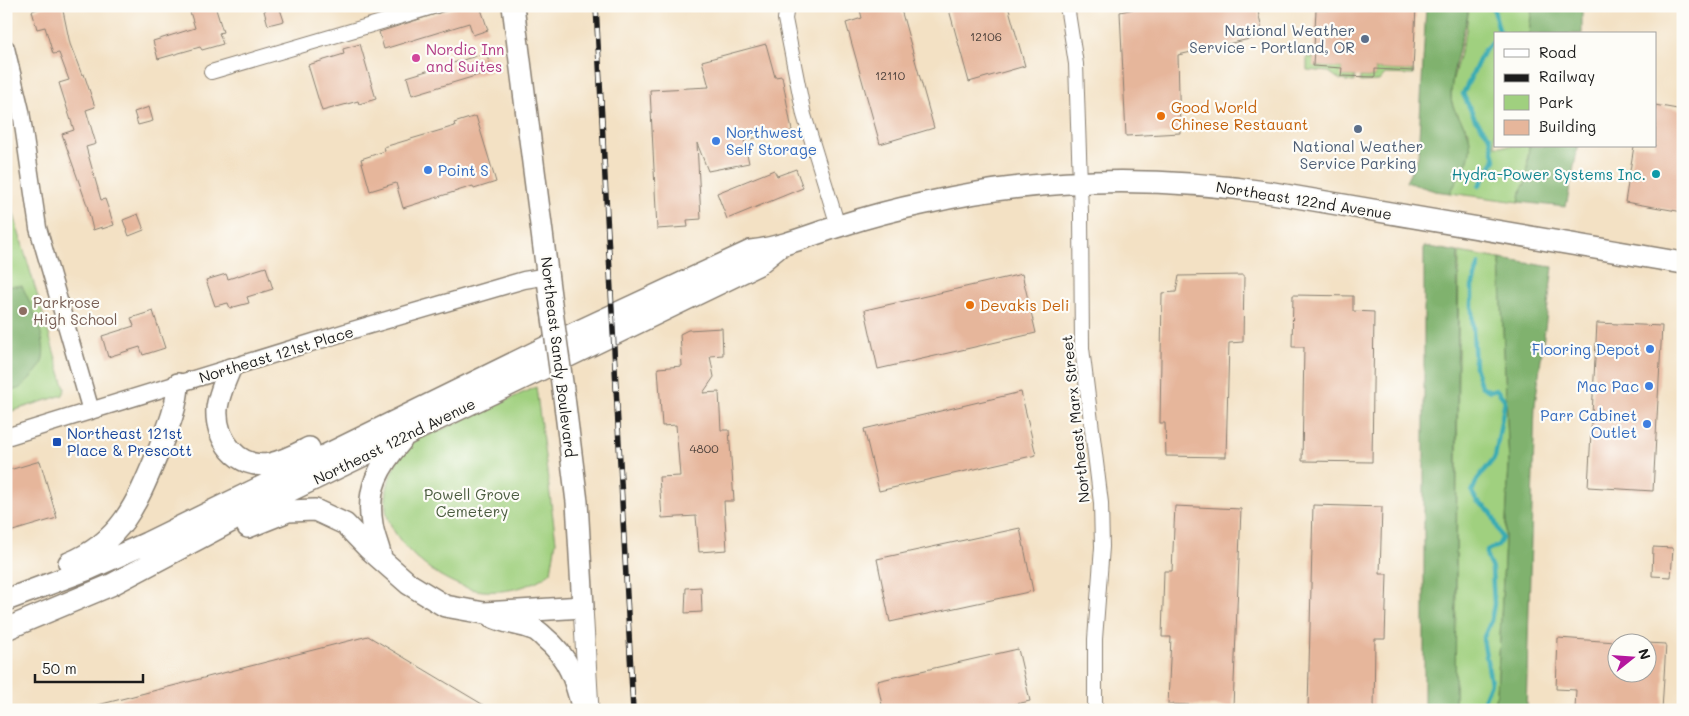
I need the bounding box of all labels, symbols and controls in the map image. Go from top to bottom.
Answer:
place label: National Weather Service - Portland, OR [1189,20,1355,57]
house number: 12106 [970,28,1002,44]
legend [1494,32,1656,148]
marker: National Weather Service - Portland, OR [1359,33,1371,45]
place label: Nordic Inn and Suites [426,39,504,76]
text: Road [1539,42,1576,62]
marker: Nordic Inn and Suites [410,52,422,64]
text: Railway [1539,66,1595,86]
house number: 12110 [875,67,906,83]
text: Park [1539,92,1573,112]
place label: Good World Chinese Restauant [1171,97,1308,134]
marker: Good World Chinese Restauant [1155,110,1167,122]
text: Building [1539,116,1596,136]
place label: Northwest Self Storage [726,122,817,159]
marker: National Weather Service Parking [1352,123,1364,135]
marker: Northwest Self Storage [710,135,722,147]
place label: National Weather Service Parking [1293,136,1423,173]
place label: Point S [438,160,489,180]
marker: Point S [422,164,434,176]
place label: Hydra-Power Systems Inc. [1452,164,1646,184]
marker: Hydra-Power Systems Inc. [1650,168,1662,180]
street label: Northeast 122nd Avenue [1215,176,1393,224]
street label: Northeast Sandy Boulevard [537,256,581,458]
place label: Parkrose High School [33,292,118,329]
place label: Devakis Deli [980,295,1069,315]
marker: Devakis Deli [964,299,976,311]
marker: Parkrose High School [17,305,29,317]
street label: Northeast 121st Place [196,321,356,387]
street label: Northeast Marx Street [1056,334,1094,504]
place label: Flooring Depot [1532,339,1640,359]
marker: Flooring Depot [1644,343,1656,355]
place label: Mac Pac [1577,376,1639,396]
marker: Mac Pac [1643,380,1655,392]
street label: Northeast 122nd Avenue [310,393,478,489]
place label: Parr Cabinet Outlet [1540,405,1637,442]
marker: Parr Cabinet Outlet [1641,418,1653,430]
place label: Northeast 121st Place & Prescott [67,423,192,460]
marker: Northeast 121st Place & Prescott [51,436,63,448]
house number: 4800 [689,440,719,456]
park label: Powell Grove Cemetery [424,484,520,521]
north arrow [1606,634,1656,684]
text: N [1634,646,1656,662]
scale bar [35,651,142,683]
text: 50 m [42,658,77,678]

